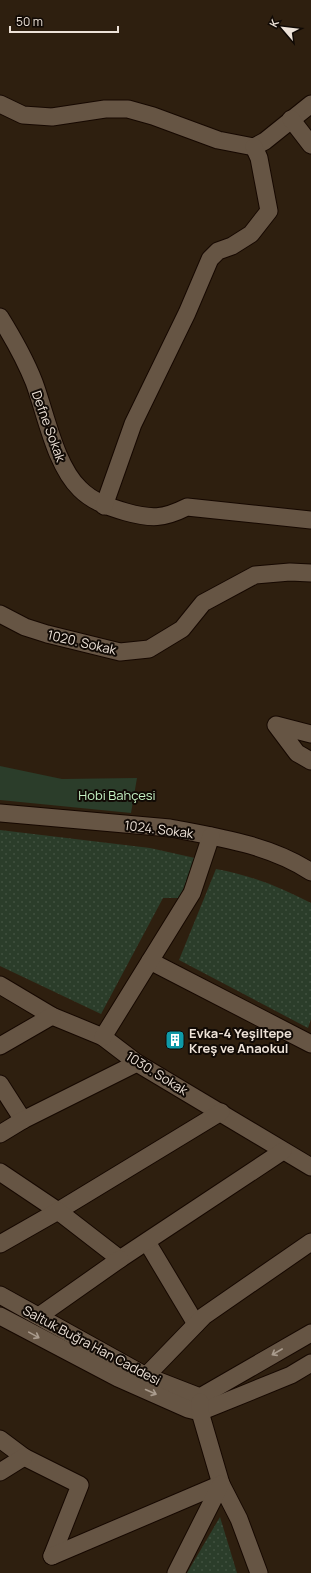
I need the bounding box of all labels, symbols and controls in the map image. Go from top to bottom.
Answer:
scale bar [10,8,118,34]
north arrow [263,8,303,48]
text: 50 m [16,13,43,30]
text: K [265,16,282,30]
street label: Defne Sokak [28,388,70,465]
street label: 1020. Sokak [46,625,119,659]
park label: Hobi Bahçesi [78,786,156,804]
street label: 1024. Sokak [124,816,195,842]
place label: Evka-4 Yeşiltepe Kreş ve Anaokul [189,1024,292,1057]
building icon: Evka-4 Yeşiltepe Kreş ve Anaokul [164,1029,186,1051]
street label: 1030. Sokak [123,1047,192,1099]
street label: Saltuk Buğra Han Caddesi [20,1301,164,1389]
one-way arrow [28,1332,40,1340]
one-way arrow [271,1349,283,1357]
one-way arrow [144,1389,156,1397]

